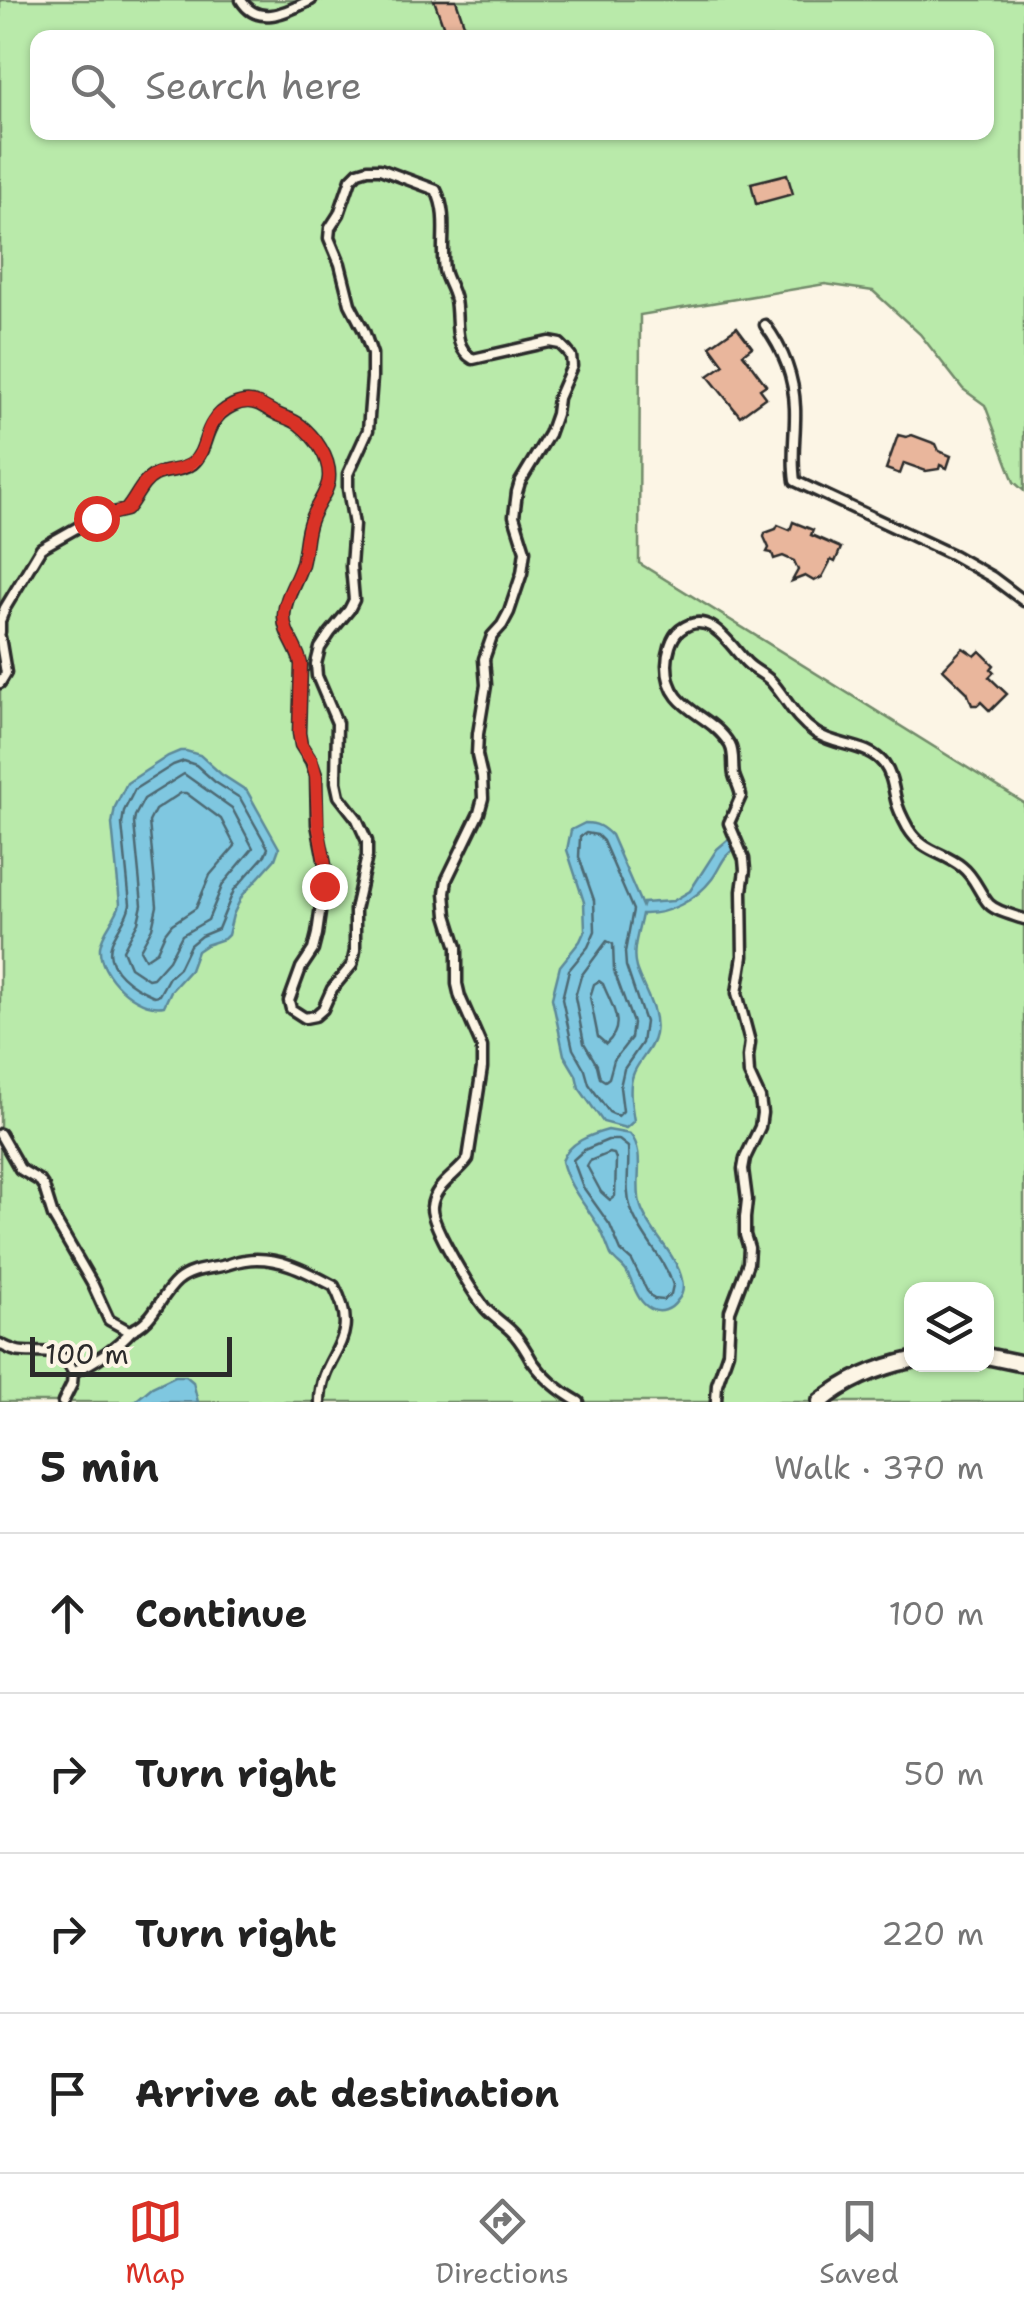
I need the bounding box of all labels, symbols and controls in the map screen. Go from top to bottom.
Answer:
search box [30,30,994,140]
icon: search [65,58,120,113]
text: Search here [145,60,362,111]
route start [74,496,120,542]
route end [302,864,348,910]
map controls [904,1282,994,1372]
button: layers [904,1282,994,1372]
scale bar [30,1332,232,1376]
text: 100 m [45,1335,129,1373]
text: 5 min [40,1439,159,1495]
text: Walk · 370 m [774,1446,984,1489]
icon: ahead [40,1586,95,1641]
text: Continue [135,1588,307,1639]
text: 100 m [888,1592,984,1635]
icon: right [40,1746,95,1801]
text: Turn right [135,1748,337,1799]
text: 50 m [904,1752,984,1795]
icon: right [40,1906,95,1961]
text: Turn right [135,1908,337,1959]
text: 220 m [881,1912,984,1955]
icon: arrive [40,2066,95,2121]
text: Arrive at destination [135,2068,559,2119]
tab: Map [125,2194,185,2292]
tab: Directions [436,2194,569,2292]
tab: Saved [819,2194,899,2292]

